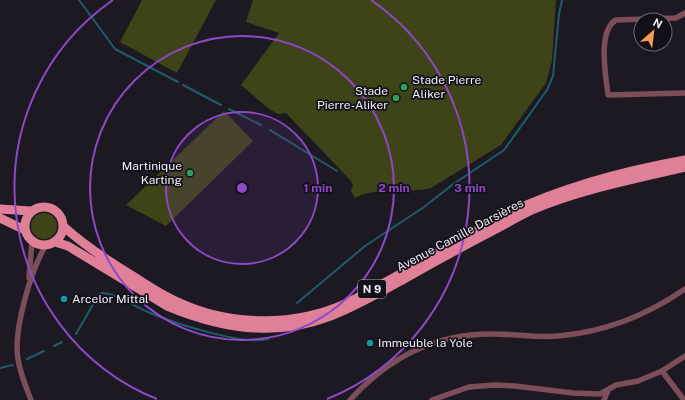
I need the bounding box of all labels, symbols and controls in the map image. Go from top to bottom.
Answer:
north arrow [633,12,673,52]
text: N [651,16,664,30]
place label: Stade Pierre Aliker [412,73,482,101]
marker: Stade Pierre Aliker [399,82,409,92]
place label: Stade Pierre-Aliker [317,84,388,112]
marker: Stade Pierre-Aliker [391,93,401,103]
place label: Martinique Karting [122,159,182,187]
marker: Martinique Karting [185,168,195,178]
centre of rings [235,181,249,195]
text: 1 min [304,181,332,195]
text: 2 min [378,181,410,195]
text: 3 min [454,181,486,195]
street label: Avenue Camille Darsières [394,196,526,274]
road number: N 9 [358,280,386,298]
place label: Arcelor Mittal [72,292,149,306]
marker: Arcelor Mittal [59,294,69,304]
place label: Immeuble la Yole [378,336,473,350]
marker: Immeuble la Yole [365,338,375,348]

